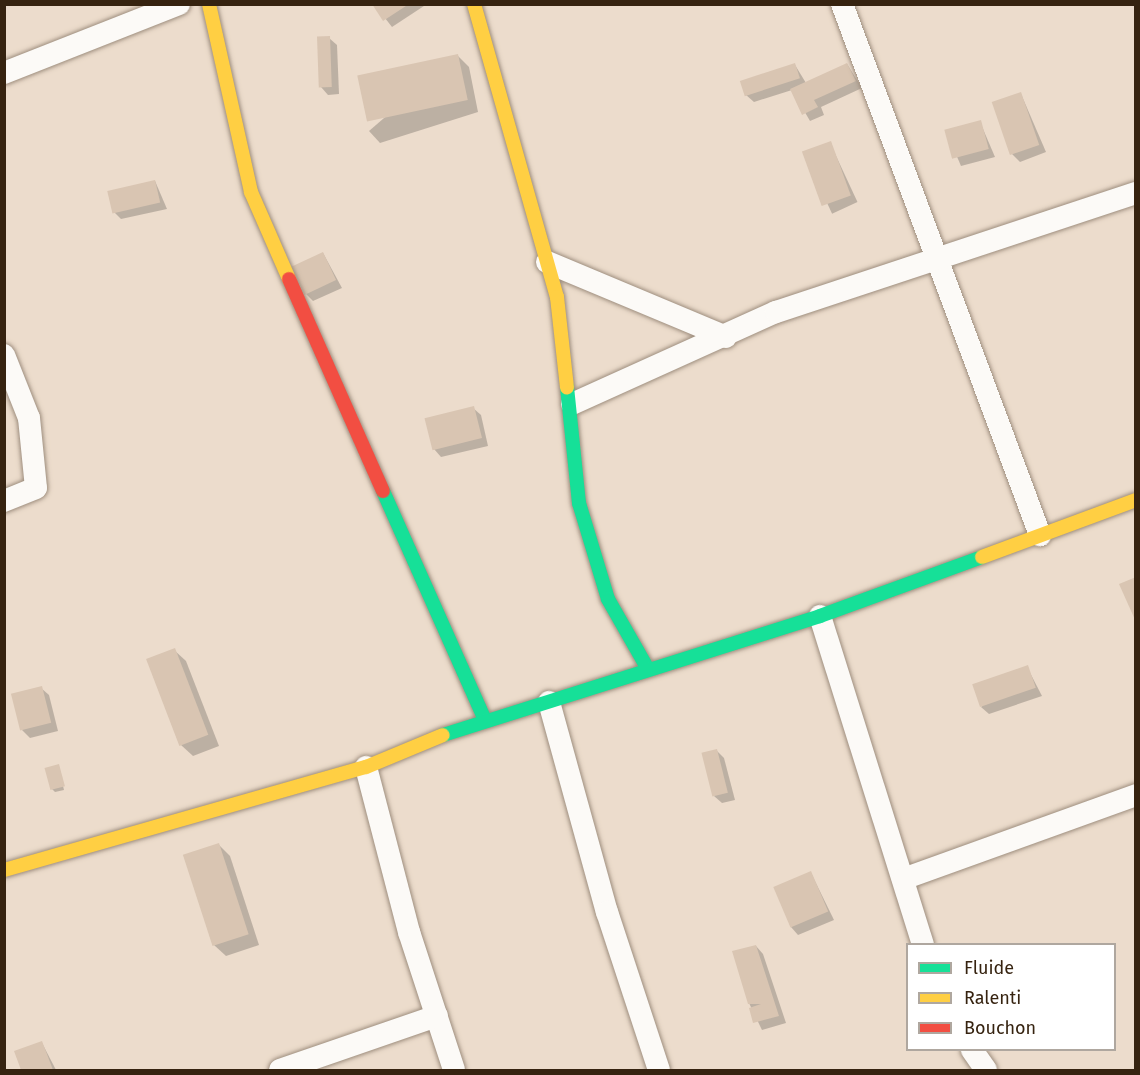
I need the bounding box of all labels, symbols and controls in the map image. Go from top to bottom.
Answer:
legend [906,943,1116,1051]
text: Fluide [964,957,1014,979]
text: Ralenti [964,987,1021,1009]
text: Bouchon [964,1017,1036,1039]

